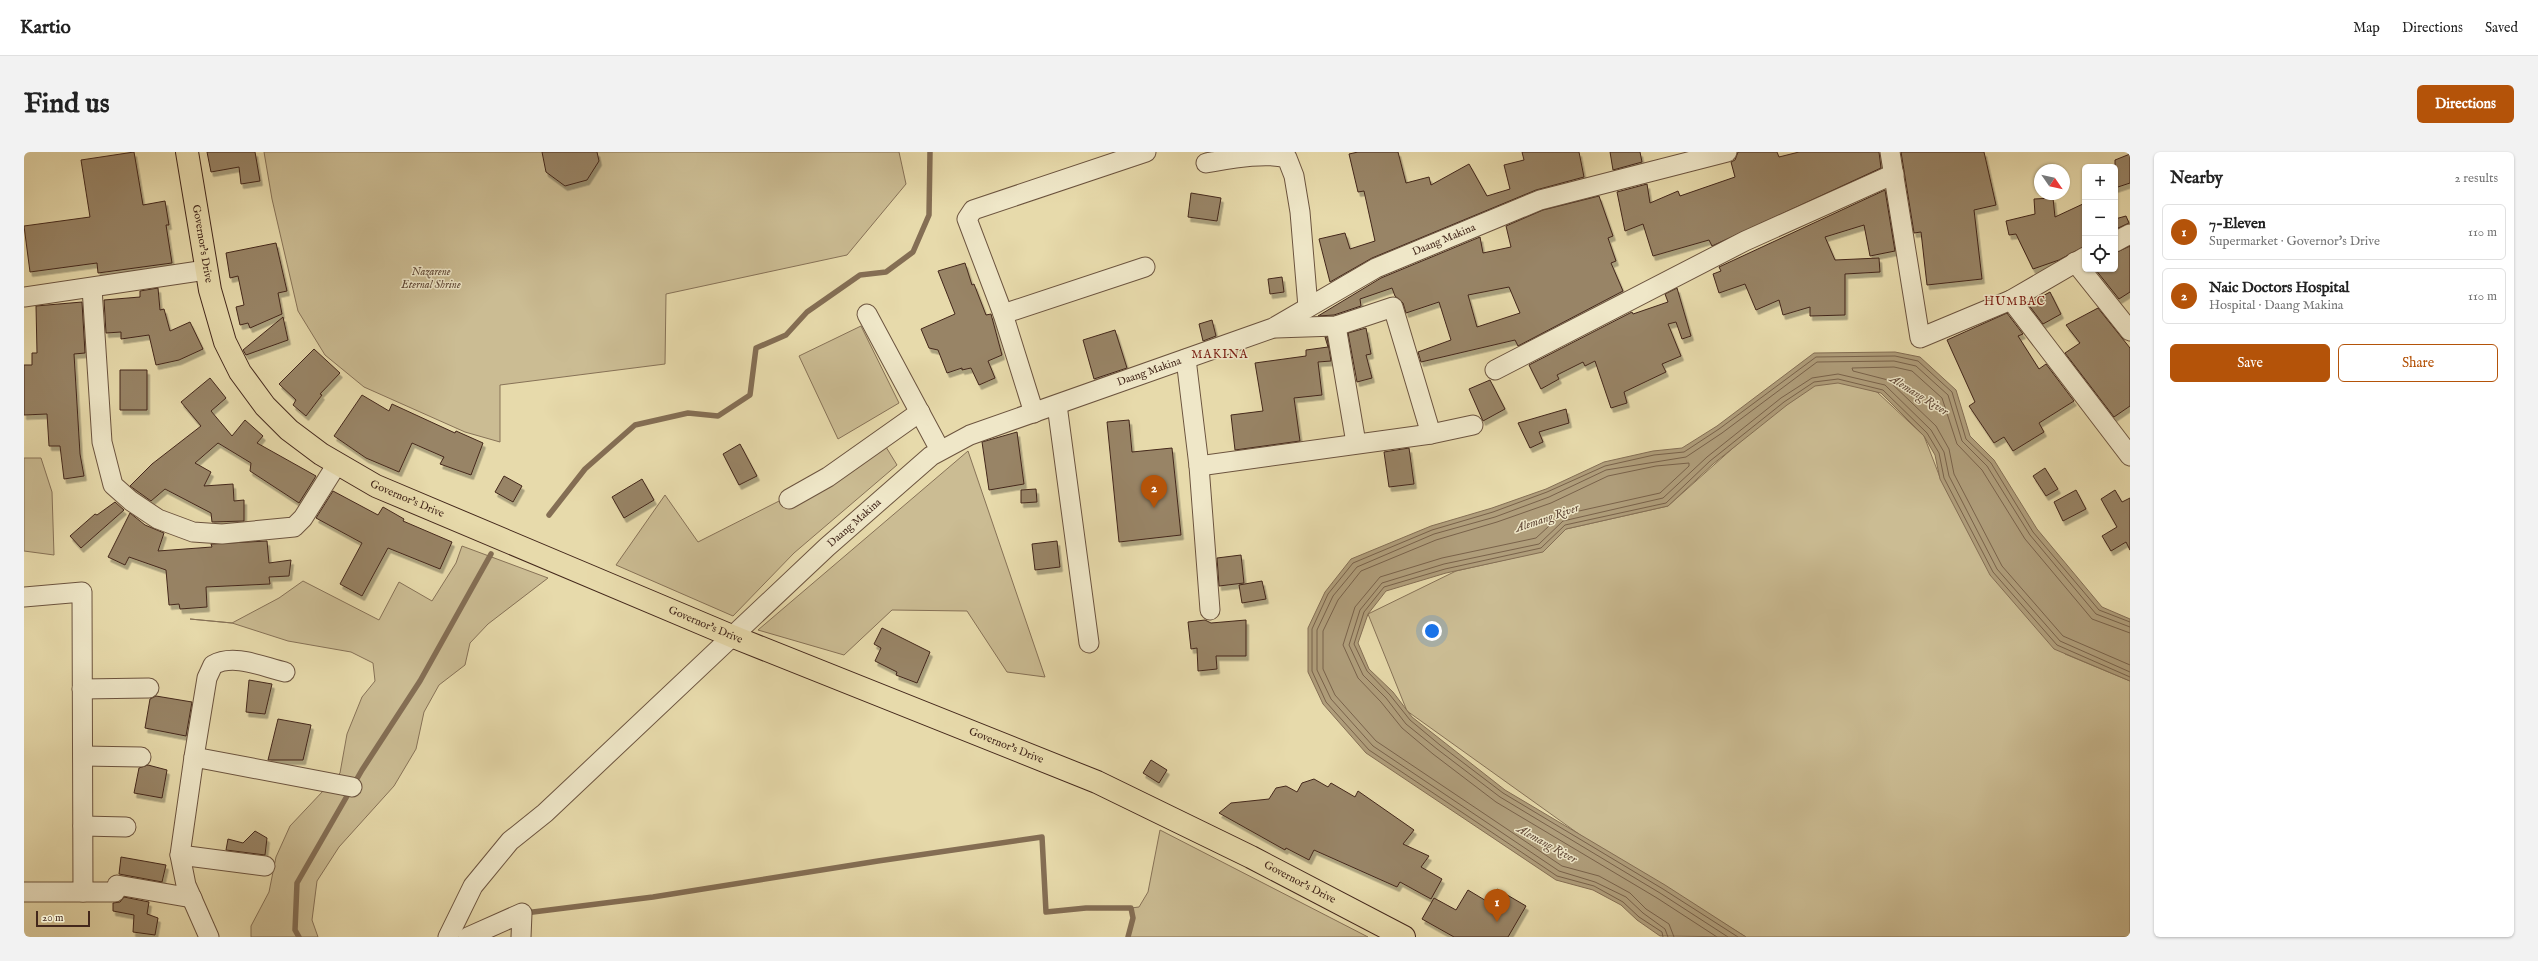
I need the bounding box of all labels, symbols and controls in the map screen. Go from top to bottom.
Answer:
text: Kartio [20,16,71,40]
text: Map [2353,19,2380,37]
text: Directions [2402,19,2463,37]
text: Saved [2485,19,2518,37]
button: Directions [2417,85,2514,123]
text: Find us [24,87,110,122]
north arrow [2034,164,2070,200]
map controls [2082,164,2118,272]
button: + [2082,164,2118,200]
text: Nearby [2170,168,2223,189]
text: 2 results [2454,170,2498,187]
button: − [2082,200,2118,236]
street label: Governor's Drive [189,203,216,284]
text: 7-Eleven [2209,214,2266,233]
street label: Daang Makina [1410,220,1478,259]
text: 1 [2182,224,2186,241]
text: 110 m [2468,224,2497,241]
text: Supermarket · Governor's Drive [2209,233,2380,250]
button: locate [2082,236,2118,272]
park label: Nazarene Eternal Shrine [400,265,461,292]
text: Naic Doctors Hospital [2209,278,2349,297]
text: 2 [2181,288,2187,305]
text: 110 m [2468,288,2497,305]
district label: HUMBAC [1984,294,2046,309]
text: Hospital · Daang Makina [2209,297,2343,314]
button: Save [2170,344,2330,382]
button: Share [2338,344,2498,382]
district label: MAKINA [1191,347,1249,362]
street label: Daang Makina [1115,354,1183,390]
water label: Alemang River [1885,370,1952,420]
pin: 2 [1141,475,1167,508]
street label: Governor's Drive [367,477,446,521]
street label: Daang Makina [825,495,885,550]
water label: Alemang River [1511,500,1582,537]
street label: Governor's Drive [666,603,745,647]
your location [1422,621,1442,641]
street label: Governor's Drive [967,725,1046,767]
water label: Alemang River [1512,820,1580,868]
street label: Governor's Drive [1261,858,1338,907]
pin: 1 [1484,889,1510,922]
scale bar [36,909,90,928]
text: 20 m [42,911,63,925]

